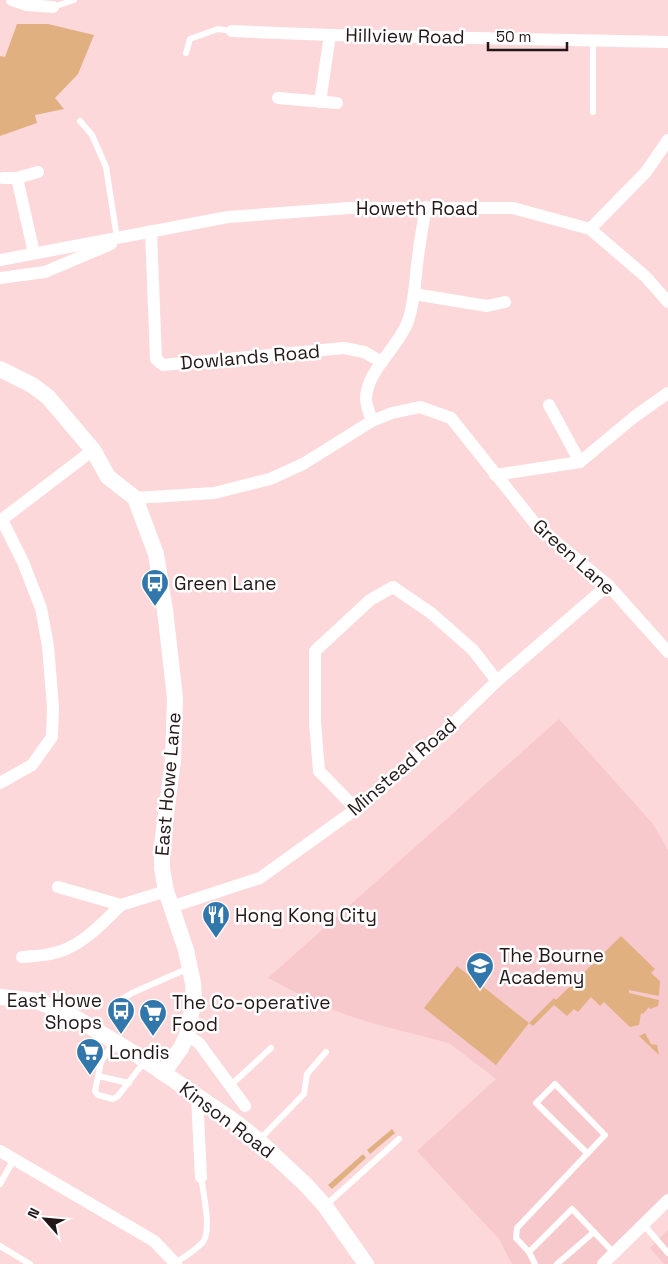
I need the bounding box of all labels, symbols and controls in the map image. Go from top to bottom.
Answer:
scale bar [488,20,567,52]
street label: Hillview Road [345,22,465,50]
text: 50 m [496,27,531,46]
street label: Howeth Road [356,196,478,221]
street label: Dowlands Road [179,338,321,376]
street label: Green Lane [528,513,620,601]
bus stop icon: Green Lane [140,568,170,607]
place label: Green Lane [174,571,277,596]
street label: East Howe Lane [149,711,187,857]
street label: Minstead Road [342,713,462,821]
restaurant icon: Hong Kong City [201,900,231,939]
place label: Hong Kong City [235,903,377,928]
place label: The Bourne Academy [499,943,604,990]
school or university icon: The Bourne Academy [465,951,495,990]
place label: East Howe Shops [7,988,102,1035]
place label: The Co-operative Food [172,990,330,1037]
bus stop icon: East Howe Shops [106,996,136,1035]
supermarket icon: The Co-operative Food [138,998,168,1037]
supermarket icon: Londis [75,1037,105,1076]
place label: Londis [109,1040,170,1065]
street label: Kinson Road [174,1076,280,1164]
north arrow [20,1194,70,1244]
text: N [23,1205,44,1221]

